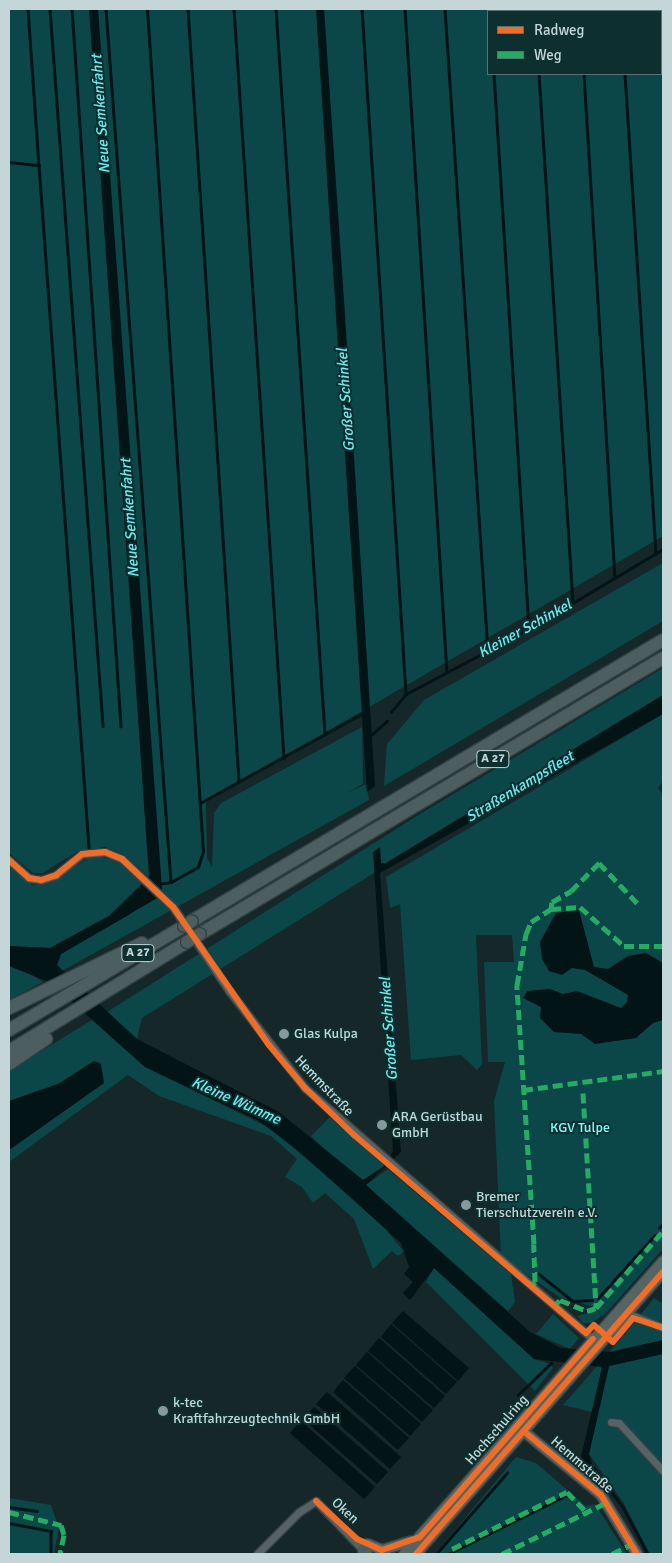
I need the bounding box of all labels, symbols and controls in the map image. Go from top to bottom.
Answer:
legend [487,10,662,75]
text: Radweg [534,21,584,39]
text: Weg [534,46,562,64]
water label: Neue Semkenfahrt [88,54,114,174]
water label: Großer Schinkel [333,348,359,452]
water label: Neue Semkenfahrt [117,458,143,578]
water label: Kleiner Schinkel [475,596,575,662]
water label: Straßenkampsfleet [463,748,577,826]
road number: A 27 [476,750,510,769]
road number: A 27 [120,944,156,962]
water label: Großer Schinkel [376,977,402,1081]
place label: Glas Kulpa [294,1026,358,1042]
marker: Glas Kulpa [278,1028,290,1040]
street label: Hemmstraße [291,1052,357,1120]
water label: Kleine Wümme [189,1073,283,1129]
place label: ARA Gerüstbau GmbH [392,1109,483,1142]
marker: ARA Gerüstbau GmbH [376,1119,388,1131]
park label: KGV Tulpe [550,1120,610,1136]
place label: Bremer Tierschutzverein e.V. [476,1189,598,1222]
marker: Bremer Tierschutzverein e.V. [460,1199,472,1211]
street label: Hochschulring [462,1392,532,1468]
place label: k-tec Kraftfahrzeugtechnik GmbH [173,1395,340,1428]
marker: k-tec Kraftfahrzeugtechnik GmbH [157,1405,169,1417]
street label: Hemmstraße [547,1433,617,1497]
street label: Oken [328,1494,362,1528]

